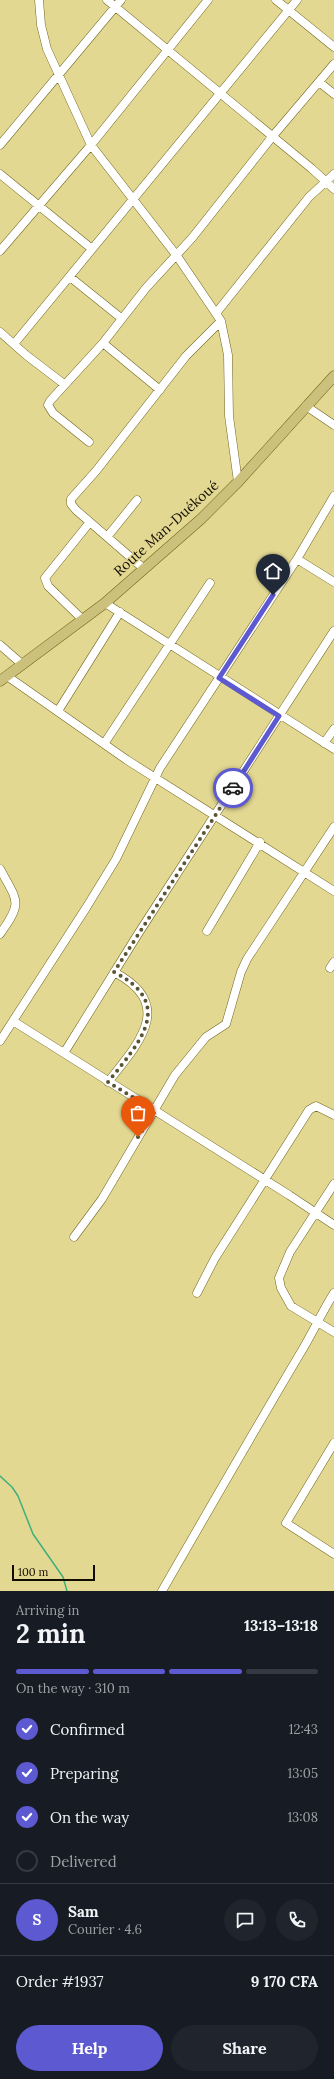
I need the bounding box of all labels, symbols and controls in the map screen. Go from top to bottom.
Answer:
street label: Route Man-Duékoué [110,476,223,580]
pin [256,554,290,595]
icon: home [262,560,284,582]
courier [213,768,253,808]
icon: car [222,777,244,799]
pin [121,1096,155,1137]
icon: bag [127,1102,149,1124]
scale bar [12,1563,95,1582]
text: 100 m [18,1565,48,1579]
text: Arriving in [16,1602,79,1619]
text: 13:13–13:18 [244,1616,318,1635]
text: 2 min [16,1617,86,1650]
text: On the way · 310 m [16,1680,130,1697]
icon: check [16,1718,38,1740]
text: Confirmed [50,1720,125,1739]
text: 12:43 [289,1721,318,1738]
icon: check [16,1762,38,1784]
text: Preparing [50,1764,118,1783]
text: 13:05 [288,1765,318,1782]
icon: check [16,1806,38,1828]
text: On the way [50,1808,129,1827]
text: 13:08 [287,1809,318,1826]
text: Delivered [50,1852,117,1871]
button: chat [224,1899,266,1941]
button: phone [276,1899,318,1941]
text: Sam [68,1902,99,1921]
text: S [33,1910,41,1929]
text: Courier · 4.6 [68,1921,142,1938]
text: Order #1937 [16,1972,103,1991]
text: 9 170 CFA [251,1972,318,1991]
button: Help [16,2025,163,2071]
button: Share [171,2025,318,2071]

